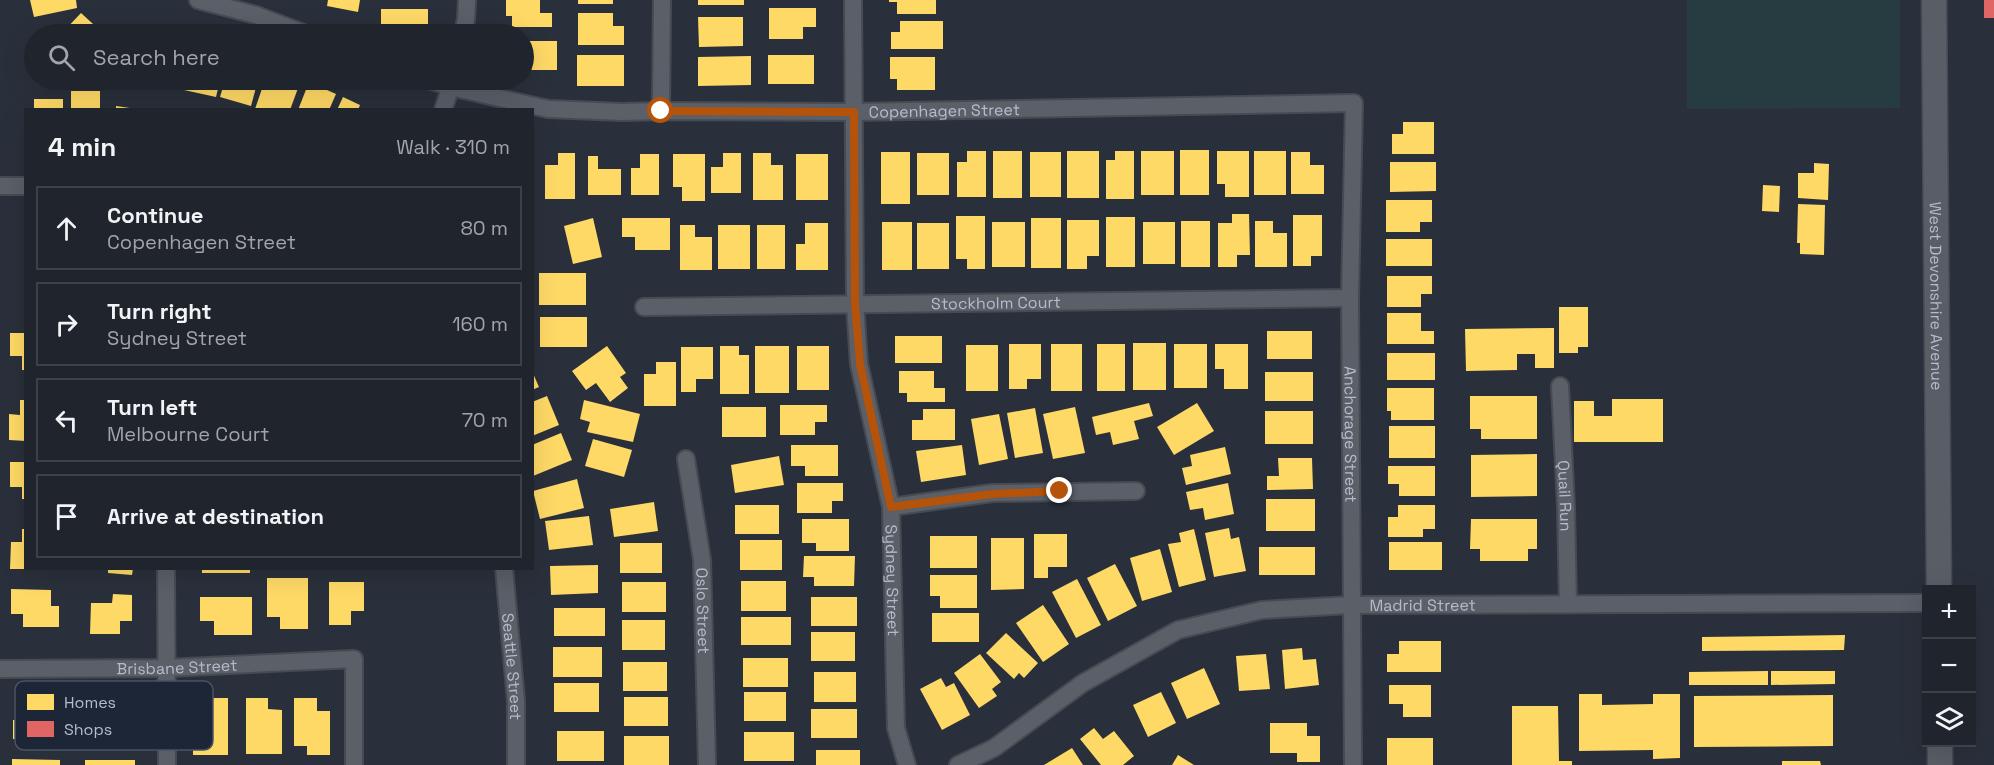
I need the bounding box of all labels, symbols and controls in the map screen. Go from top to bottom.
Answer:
search box [24,24,534,90]
icon: search [45,41,78,74]
text: Search here [93,43,220,71]
route start [647,97,673,123]
street label: Copenhagen Street [869,99,1020,122]
text: 4 min [48,130,116,164]
text: Walk · 310 m [396,134,510,160]
text: Continue [107,201,203,229]
street label: West Devonshire Avenue [1925,202,1948,390]
icon: ahead [50,212,83,245]
text: 80 m [460,215,508,241]
text: Copenhagen Street [107,229,296,255]
street label: Stockholm Court [931,291,1061,314]
text: Turn right [107,297,212,325]
icon: right [50,308,83,341]
text: 160 m [452,311,508,337]
text: Sydney Street [107,325,247,351]
street label: Anchorage Street [1340,366,1362,503]
text: Turn left [107,393,197,421]
icon: left [50,404,83,437]
text: 70 m [462,407,508,433]
text: Melbourne Court [107,421,269,447]
street label: Quail Run [1553,460,1577,532]
route end [1046,477,1072,503]
icon: arrive [50,500,83,533]
text: Arrive at destination [107,502,324,530]
street label: Sydney Street [881,524,904,637]
street label: Oslo Street [692,567,715,654]
map controls [1922,585,1976,747]
button: + [1922,585,1976,639]
street label: Madrid Street [1369,594,1476,615]
street label: Seattle Street [498,612,527,720]
button: − [1922,639,1976,693]
street label: Brisbane Street [116,654,238,679]
legend [15,681,213,750]
text: Homes [64,692,116,713]
button: layers [1922,693,1976,747]
text: Shops [64,719,112,740]

